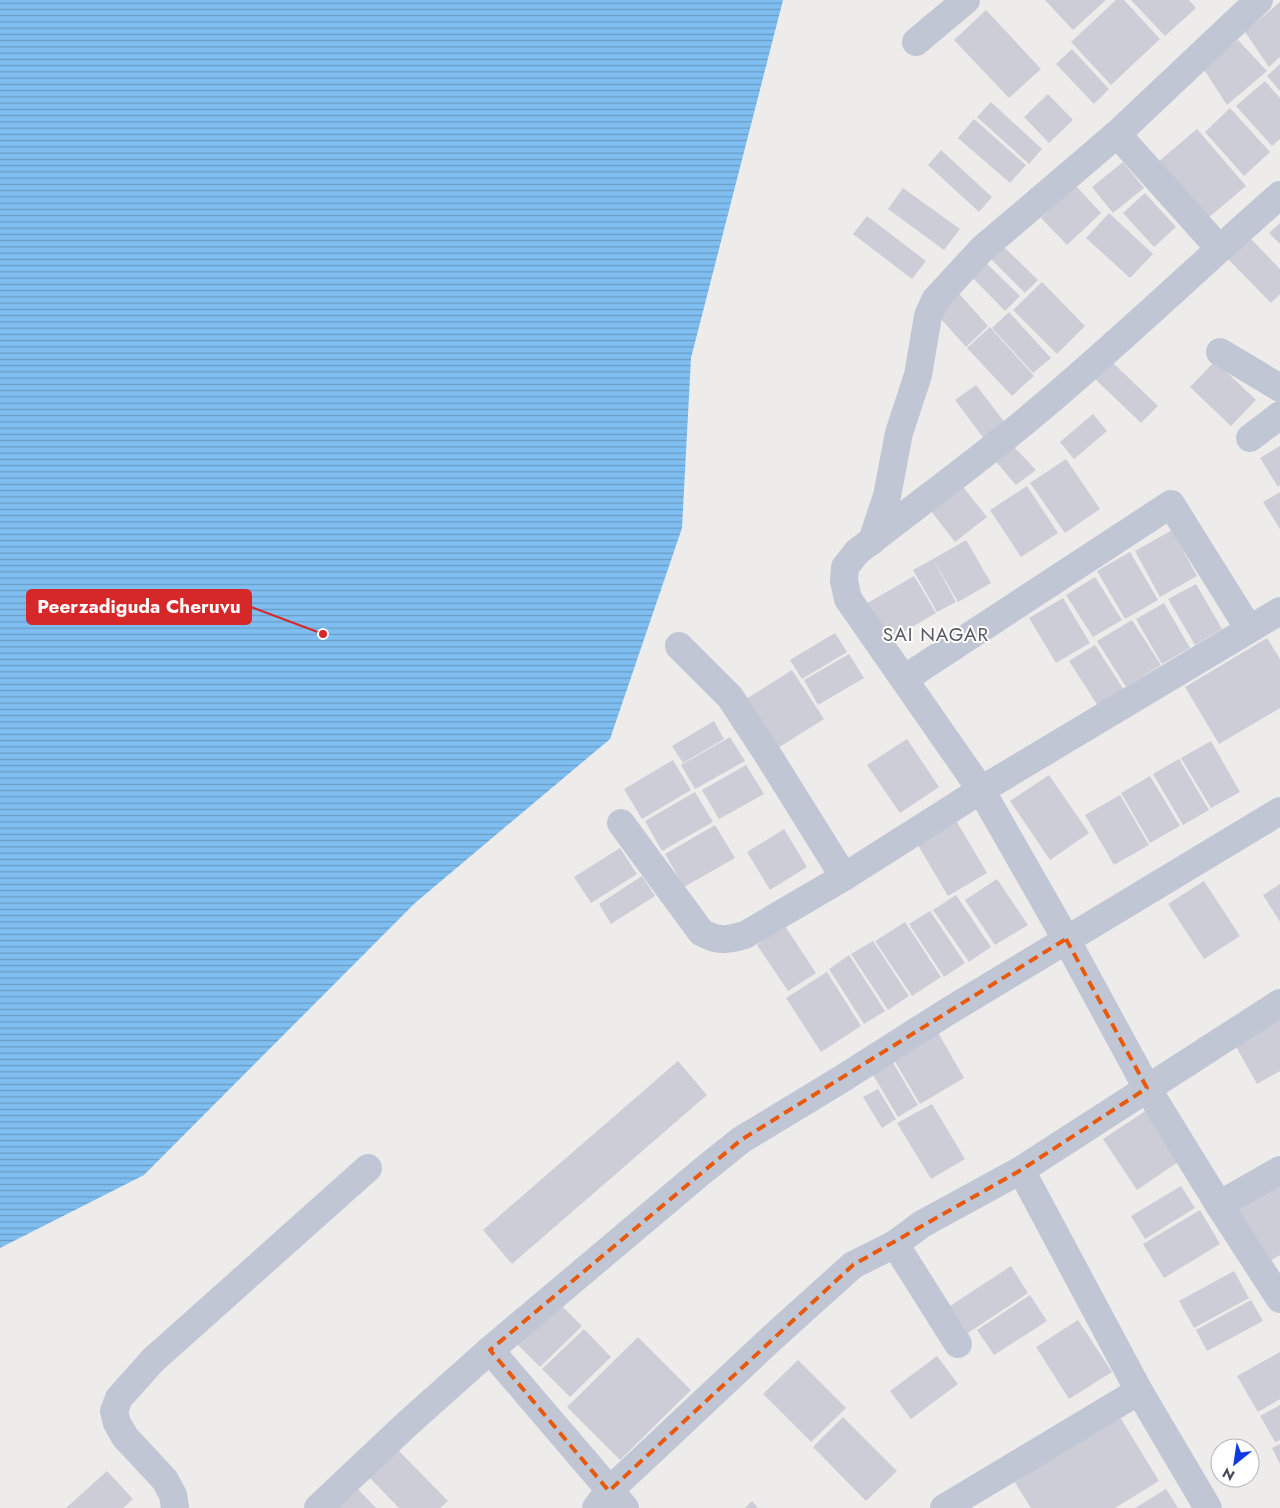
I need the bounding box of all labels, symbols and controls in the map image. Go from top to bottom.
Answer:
callout: Peerzadiguda Cheruvu [27,590,251,624]
text: Peerzadiguda Cheruvu [37,593,241,620]
district label: SAI NAGAR [883,621,989,648]
north arrow [1210,1438,1260,1488]
text: N [1219,1463,1238,1486]

